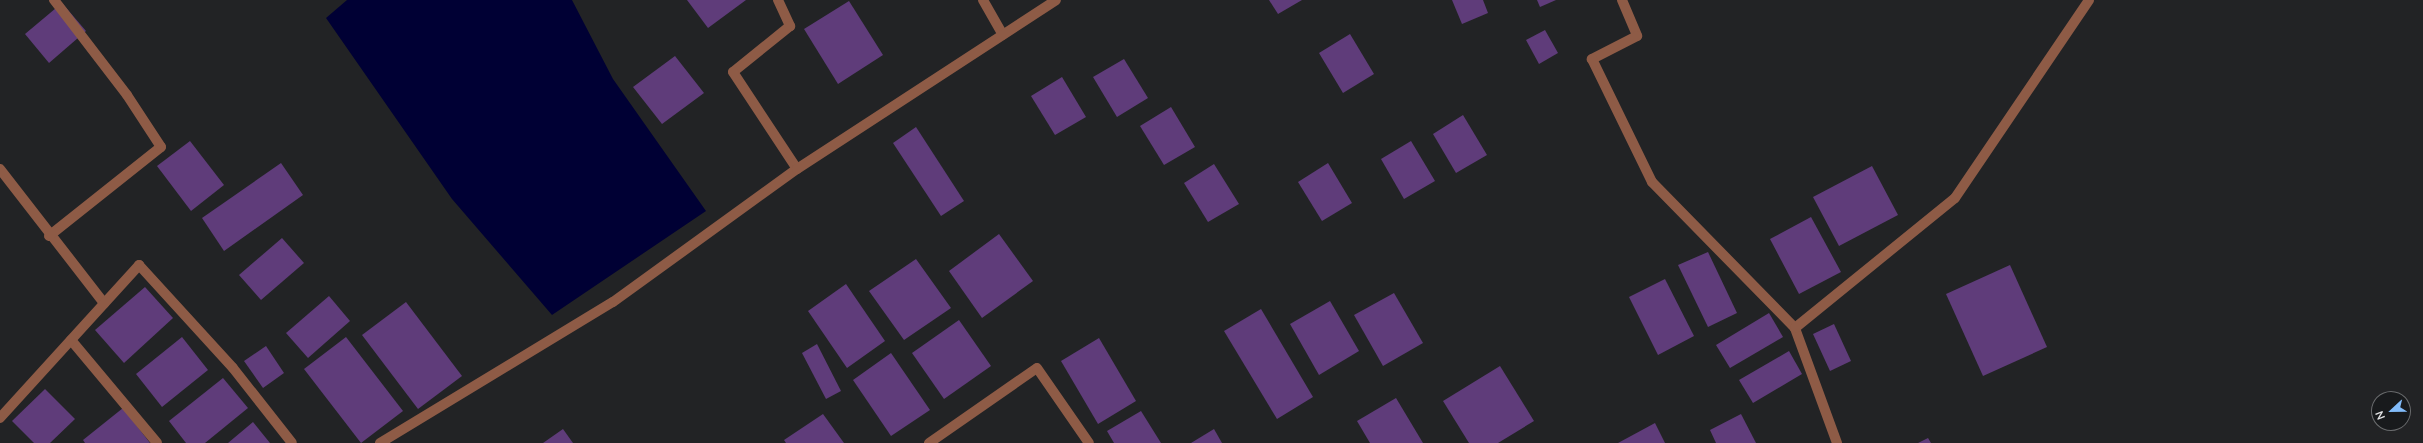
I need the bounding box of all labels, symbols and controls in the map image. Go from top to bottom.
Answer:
north arrow [2371,391,2411,431]
text: N [2372,409,2389,422]

